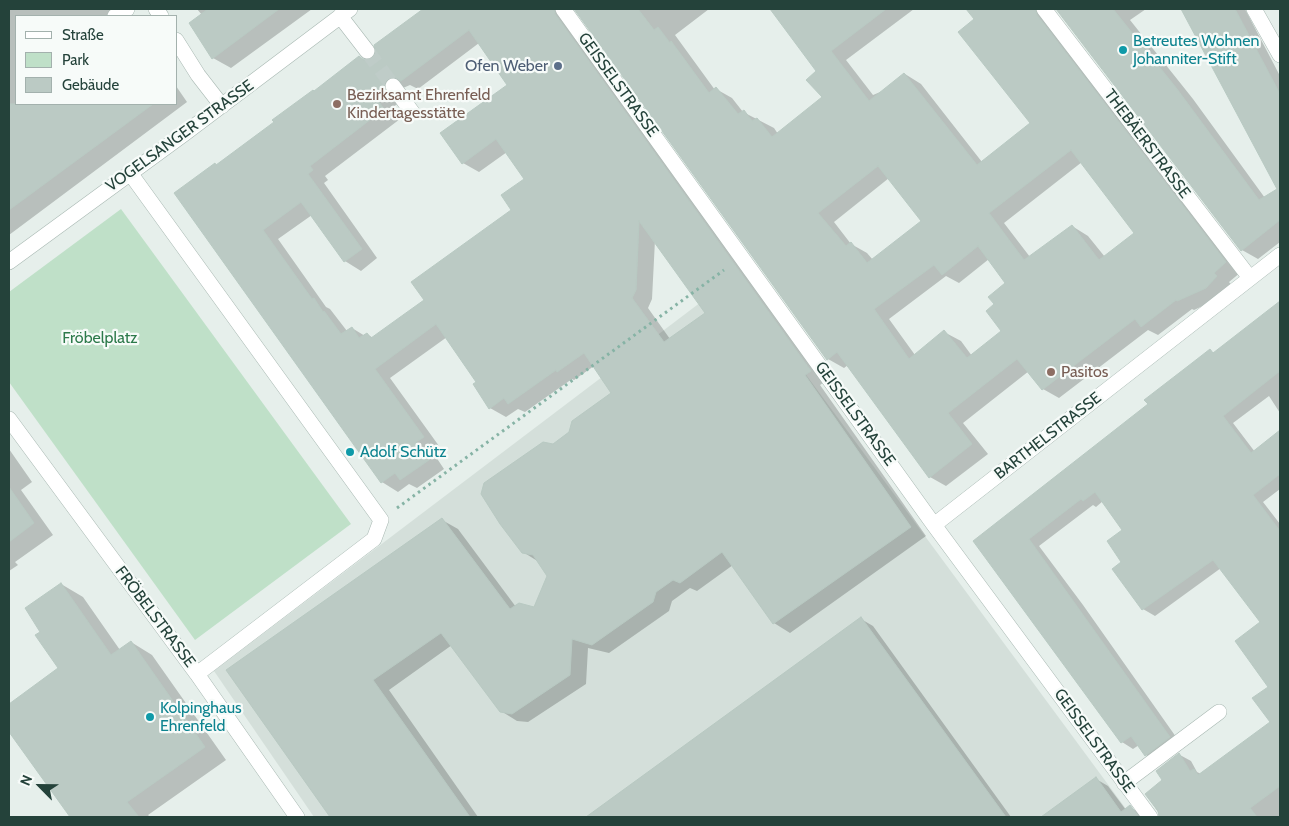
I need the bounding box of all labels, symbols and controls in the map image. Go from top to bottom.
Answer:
legend [15,15,178,105]
text: Straße [62,26,104,44]
street label: GEISSELSTRASSE [574,29,662,141]
place label: Betreutes Wohnen Johanniter-Stift [1133,31,1259,69]
marker: Betreutes Wohnen Johanniter-Stift [1117,44,1129,56]
text: Park [62,51,89,69]
place label: Ofen Weber [465,56,548,76]
marker: Ofen Weber [552,60,564,72]
text: Gebäude [62,76,119,94]
street label: VOGELSANGER STRASSE [102,76,258,196]
place label: Bezirksamt Ehrenfeld Kindertagesstätte [347,85,490,123]
street label: THEBÄERSTRASSE [1100,86,1194,202]
marker: Bezirksamt Ehrenfeld Kindertagesstätte [331,98,343,110]
park label: Fröbelplatz [62,328,138,348]
street label: GEISSELSTRASSE [811,358,899,470]
place label: Pasitos [1061,362,1108,382]
marker: Pasitos [1045,366,1057,378]
street label: BARTHELSTRASSE [991,388,1105,484]
place label: Adolf Schütz [360,442,447,462]
marker: Adolf Schütz [344,446,356,458]
street label: FRÖBELSTRASSE [111,563,199,671]
street label: GEISSELSTRASSE [1050,685,1138,797]
place label: Kolpinghaus Ehrenfeld [160,698,242,736]
marker: Kolpinghaus Ehrenfeld [144,711,156,723]
north arrow [15,761,65,811]
text: N [16,772,36,788]

